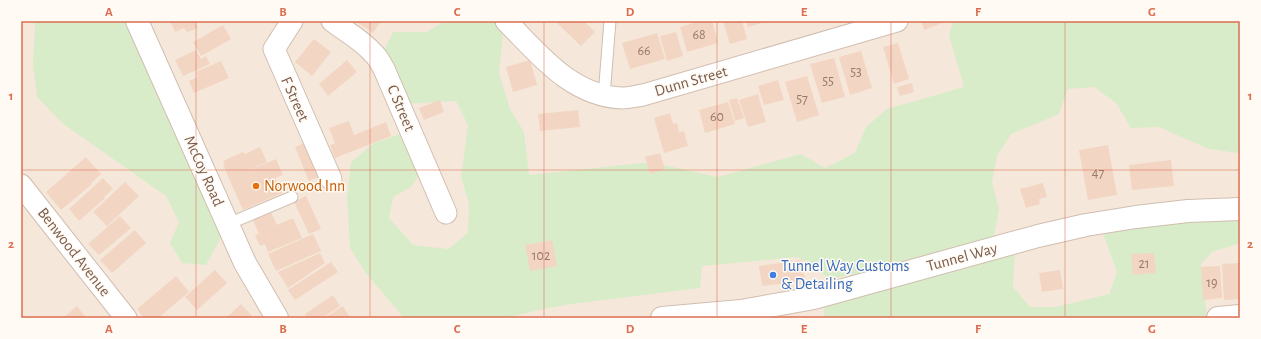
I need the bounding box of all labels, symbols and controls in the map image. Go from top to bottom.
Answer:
text: A [105,6,113,19]
text: B [279,6,287,19]
text: C [454,6,461,19]
text: D [626,6,635,19]
text: E [801,6,808,19]
text: F [975,6,982,19]
text: G [1148,6,1156,19]
house number: 68 [692,28,706,42]
house number: 66 [637,44,651,58]
street label: Dunn Street [653,63,729,99]
house number: 53 [850,65,862,79]
street label: F Street [278,74,312,124]
house number: 55 [822,74,834,88]
street label: C Street [384,82,418,134]
text: 1 [9,90,13,103]
text: 1 [1248,90,1252,103]
house number: 57 [796,92,808,106]
house number: 60 [710,110,724,124]
street label: McCoy Road [180,133,227,209]
house number: 47 [1092,166,1104,180]
place label: Norwood Inn [264,178,345,194]
marker: Norwood Inn [251,181,261,191]
street label: Benwood Avenue [35,205,113,299]
text: 2 [8,238,14,251]
text: 2 [1247,238,1253,251]
street label: Tunnel Way [925,240,999,275]
house number: 102 [532,249,550,263]
house number: 21 [1138,257,1150,271]
place label: Tunnel Way Customs & Detailing [781,258,910,292]
marker: Tunnel Way Customs & Detailing [768,270,778,280]
house number: 19 [1206,276,1218,290]
text: A [105,323,113,336]
text: B [279,323,287,336]
text: C [454,323,461,336]
text: D [626,323,635,336]
text: E [801,323,808,336]
text: F [975,323,982,336]
text: G [1148,323,1156,336]

